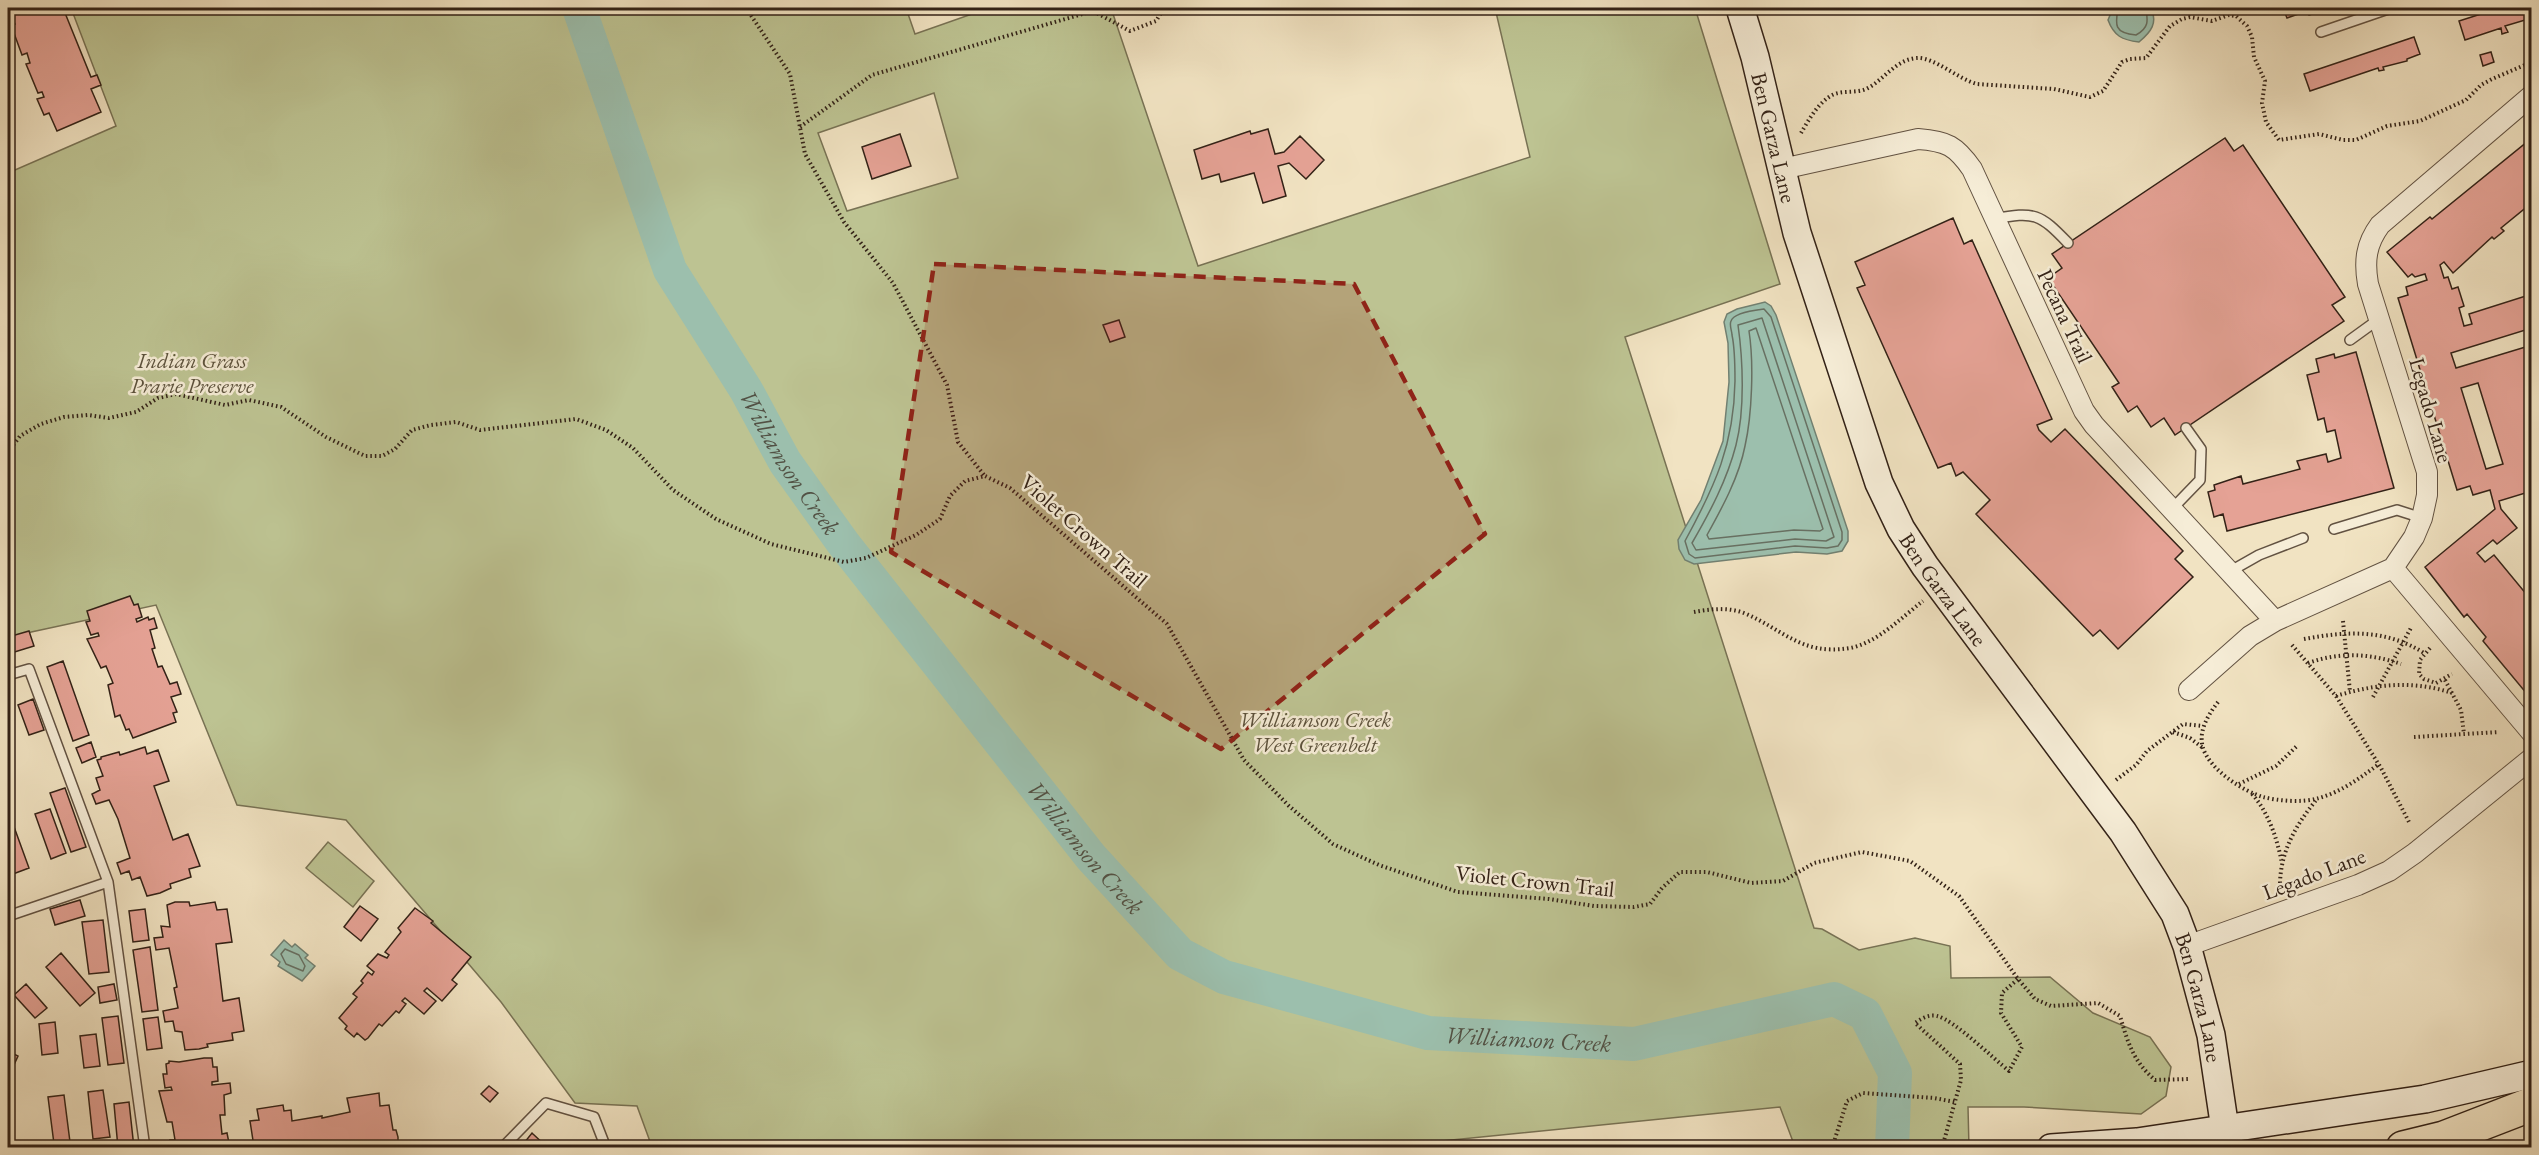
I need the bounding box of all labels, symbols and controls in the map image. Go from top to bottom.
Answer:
street label: Ben Garza Lane [1745,69,1804,206]
street label: Pecana Trail [2031,264,2099,368]
park label: Indian Grass Prarie Preserve [130,346,254,400]
street label: Legado Lane [2402,354,2460,466]
water label: Williamson Creek [733,384,848,541]
street label: Violet Crown Trail [1014,468,1154,594]
street label: Ben Garza Lane [1893,527,1994,652]
park label: Williamson Creek West Greenbelt [1239,705,1391,759]
water label: Williamson Creek [1020,773,1151,921]
street label: Legado Lane [2258,841,2370,907]
street label: Violet Crown Trail [1454,858,1616,904]
street label: Ben Garza Lane [2169,928,2229,1064]
water label: Williamson Creek [1444,1018,1612,1058]

